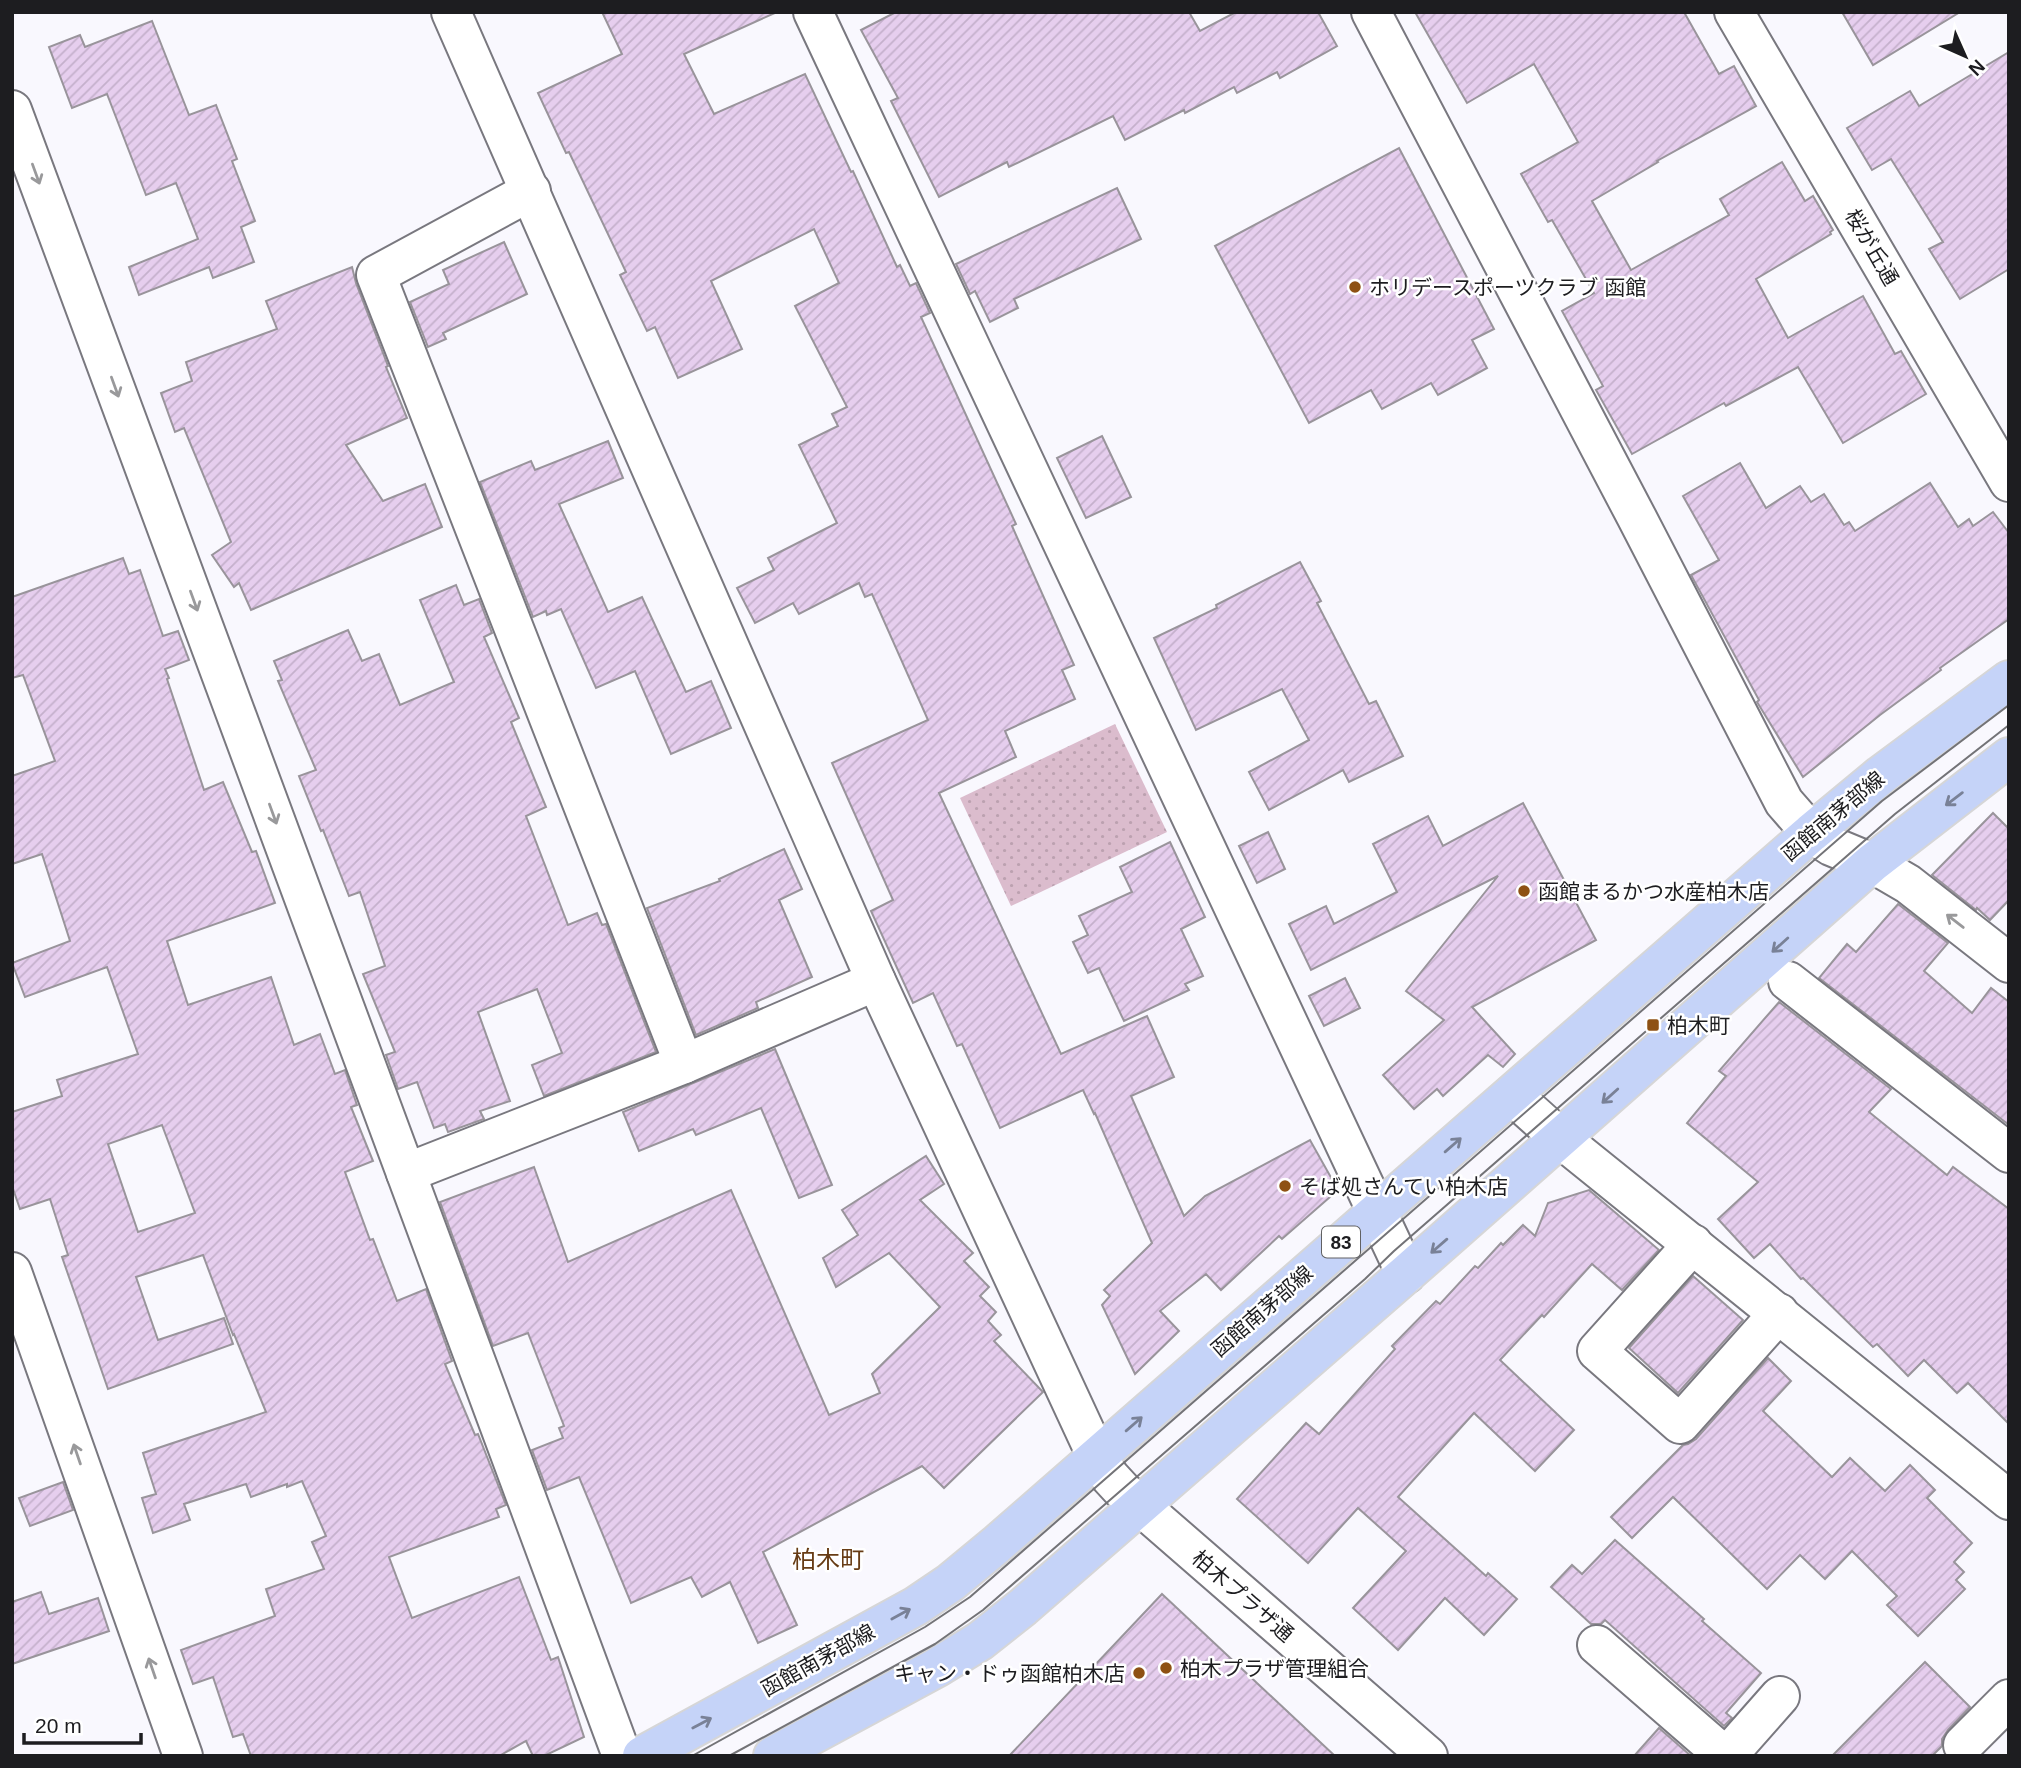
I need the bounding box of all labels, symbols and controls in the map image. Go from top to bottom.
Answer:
north arrow [1930,21,2000,91]
text: N [1964,55,1989,80]
one-way arrow [31,162,43,184]
street label: 桜が丘通 [1841,205,1903,289]
place label: ホリデースポーツクラブ 函館 [1369,276,1646,299]
marker: ホリデースポーツクラブ 函館 [1347,279,1363,295]
one-way arrow [109,376,122,398]
one-way arrow [189,589,201,611]
street label: 函館南茅部線 [1777,767,1889,865]
one-way arrow [1946,791,1964,806]
one-way arrow [268,802,280,824]
place label: 函館まるかつ水産柏木店 [1538,880,1769,903]
marker: 函館まるかつ水産柏木店 [1516,883,1532,899]
one-way arrow [1946,914,1965,929]
one-way arrow [1771,937,1789,953]
place label: 柏木町 [1667,1014,1730,1037]
marker: 柏木町 [1645,1017,1661,1033]
one-way arrow [1602,1087,1619,1104]
one-way arrow [1444,1137,1462,1153]
place label: そば処さんてい柏木店 [1299,1175,1508,1198]
marker: そば処さんてい柏木店 [1277,1178,1293,1194]
road number: 83 [1322,1226,1360,1258]
one-way arrow [1430,1238,1448,1254]
street label: 函館南茅部線 [1207,1261,1317,1361]
one-way arrow [1125,1416,1143,1432]
one-way arrow [69,1443,82,1465]
district label: 柏木町 [792,1546,864,1573]
street label: 柏木プラザ通 [1188,1546,1298,1646]
one-way arrow [891,1607,911,1621]
street label: 函館南茅部線 [757,1619,879,1701]
place label: 柏木プラザ管理組合 [1180,1657,1369,1680]
one-way arrow [145,1658,158,1680]
marker: 柏木プラザ管理組合 [1158,1660,1174,1676]
place label: キャン・ドゥ函館柏木店 [894,1662,1125,1685]
marker: キャン・ドゥ函館柏木店 [1131,1665,1147,1681]
scale bar [24,1702,142,1746]
text: 20 m [35,1714,82,1737]
one-way arrow [691,1716,712,1729]

